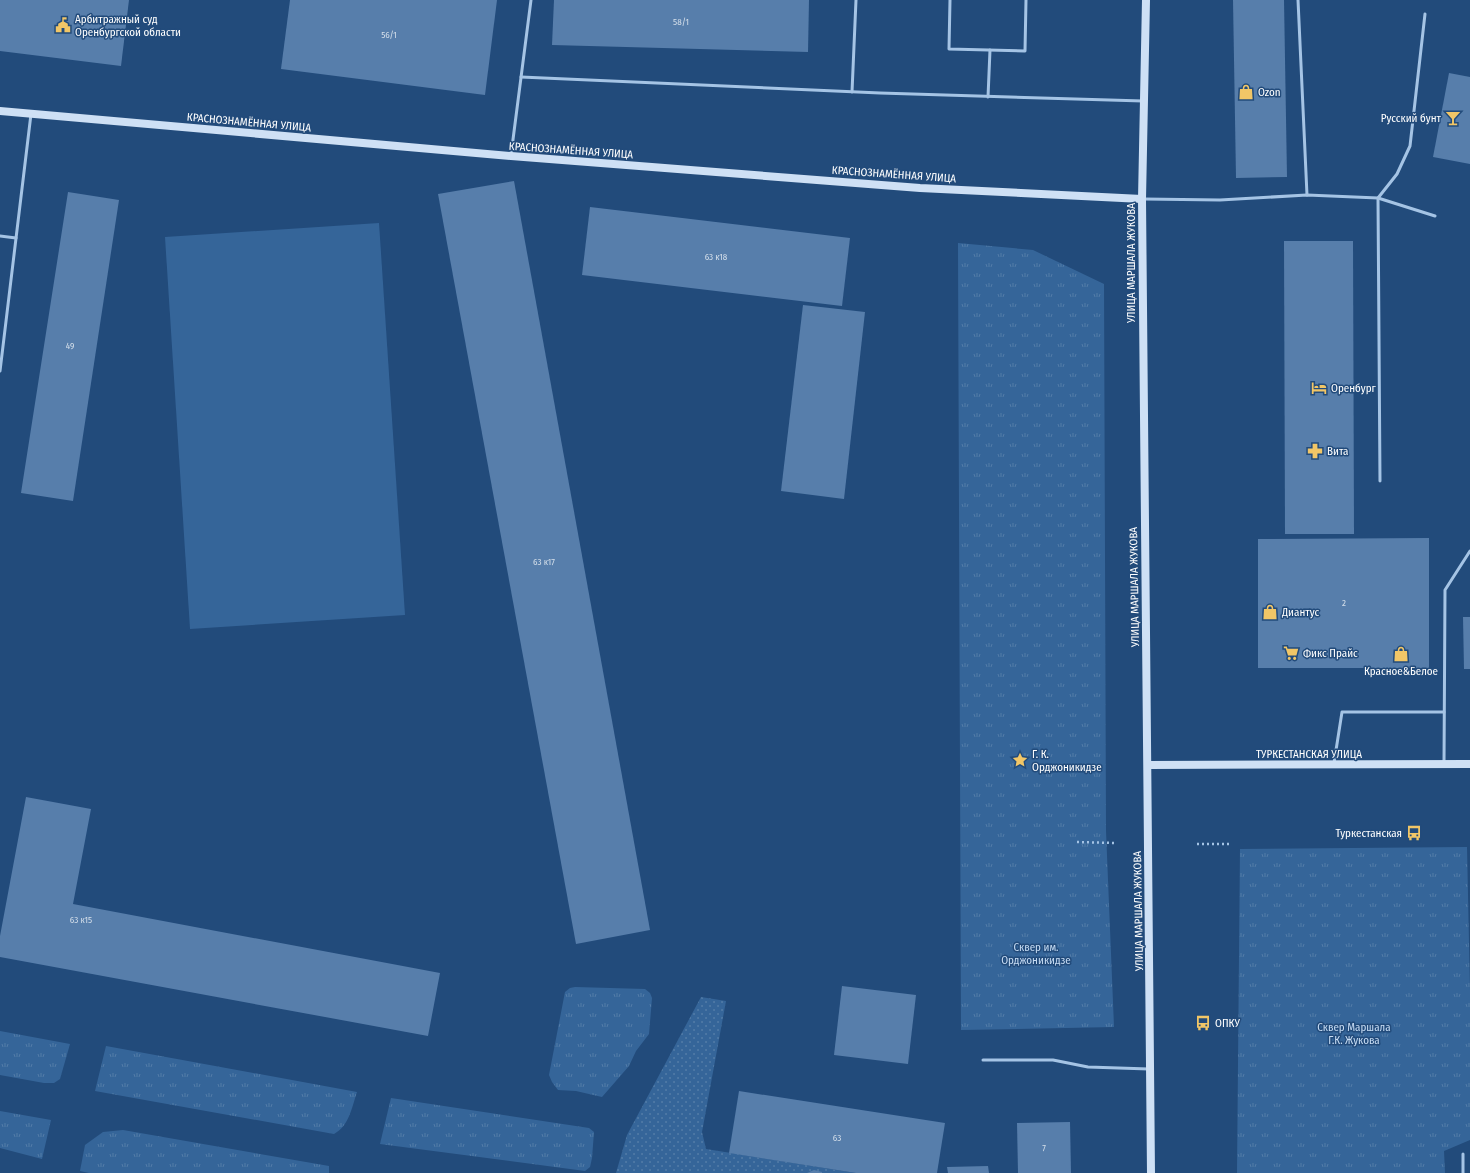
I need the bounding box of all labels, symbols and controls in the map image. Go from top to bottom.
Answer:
place label: Арбитражный суд Оренбургской области [75,13,181,39]
public building icon: Арбитражный суд Оренбургской области [54,16,72,34]
house number: 58/1 [673,17,689,27]
house number: 56/1 [381,30,397,40]
shop icon: Ozon [1237,83,1255,101]
place label: Ozon [1258,86,1281,99]
bar icon: Русский бунт [1444,109,1462,127]
street label: КРАСНОЗНАМЁННАЯ УЛИЦА [186,111,312,134]
place label: Русский бунт [1381,112,1442,125]
street label: КРАСНОЗНАМЁННАЯ УЛИЦА [508,140,634,161]
street label: КРАСНОЗНАМЁННАЯ УЛИЦА [831,164,957,185]
street label: УЛИЦА МАРШАЛА ЖУКОВА [1125,203,1138,324]
house number: 63 к18 [705,252,728,262]
house number: 49 [66,341,74,351]
hotel icon: Оренбург [1310,379,1328,397]
place label: Оренбург [1331,382,1376,395]
pharmacy icon: Вита [1306,442,1324,460]
place label: Вита [1327,445,1348,458]
street label: УЛИЦА МАРШАЛА ЖУКОВА [1127,527,1142,648]
house number: 63 к17 [533,557,555,567]
house number: 2 [1342,598,1346,608]
shop icon: Диантус [1261,603,1279,621]
place label: Диантус [1281,606,1320,619]
supermarket icon: Фикс Прайс [1282,644,1300,662]
shop icon: Красное&Белое [1392,645,1410,663]
place label: Фикс Прайс [1303,647,1358,660]
place label: Красное&Белое [1364,665,1438,678]
place label: Г. К. Орджоникидзе [1032,748,1102,774]
street label: ТУРКЕСТАНСКАЯ УЛИЦА [1256,748,1362,761]
place icon: Г. К. Орджоникидзе [1011,751,1029,769]
bus stop icon: Туркестанская [1405,824,1423,842]
place label: Туркестанская [1336,827,1402,840]
street label: УЛИЦА МАРШАЛА ЖУКОВА [1131,851,1146,972]
house number: 63 к15 [70,915,92,925]
park label: Сквер им. Орджоникидзе [1001,941,1071,967]
bus stop icon: ОПКУ [1194,1014,1212,1032]
place label: ОПКУ [1215,1017,1240,1030]
park label: Сквер Маршала Г.К. Жукова [1317,1021,1391,1047]
house number: 63 [833,1133,841,1143]
house number: 7 [1042,1143,1046,1153]

